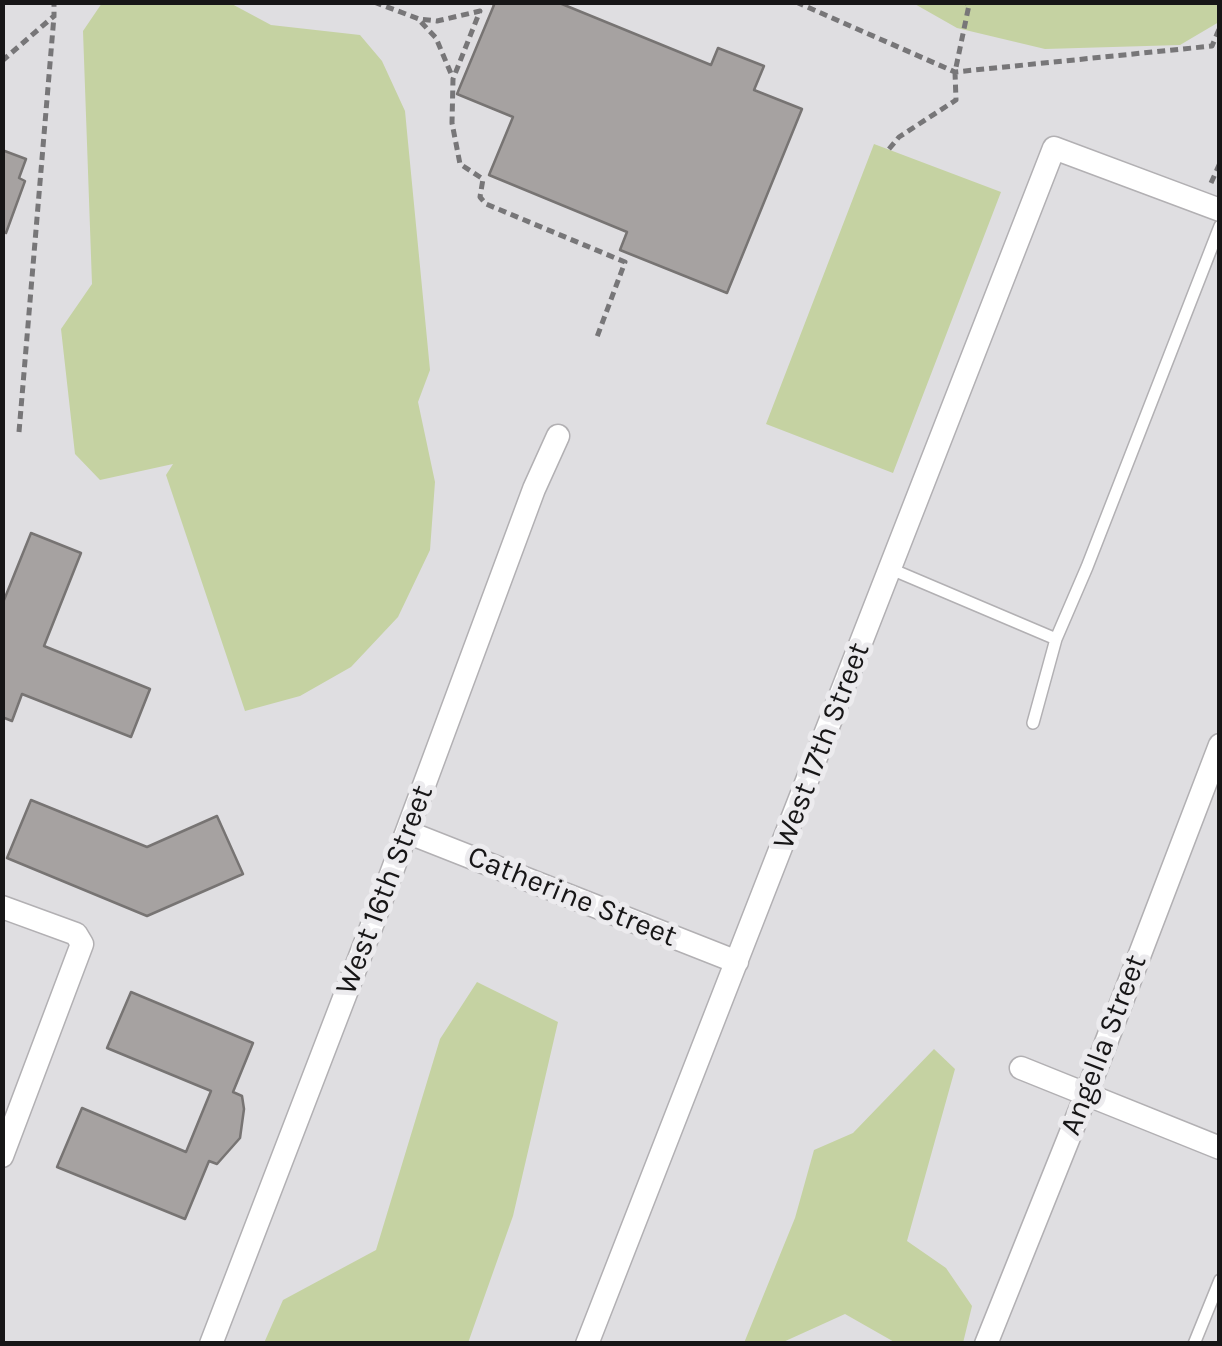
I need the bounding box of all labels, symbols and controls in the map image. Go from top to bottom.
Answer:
street label: West 17th Street [766,638,878,854]
street label: West 16th Street [329,780,441,1000]
street label: Catherine Street [462,839,682,955]
street label: Angella Street [1053,950,1155,1140]

